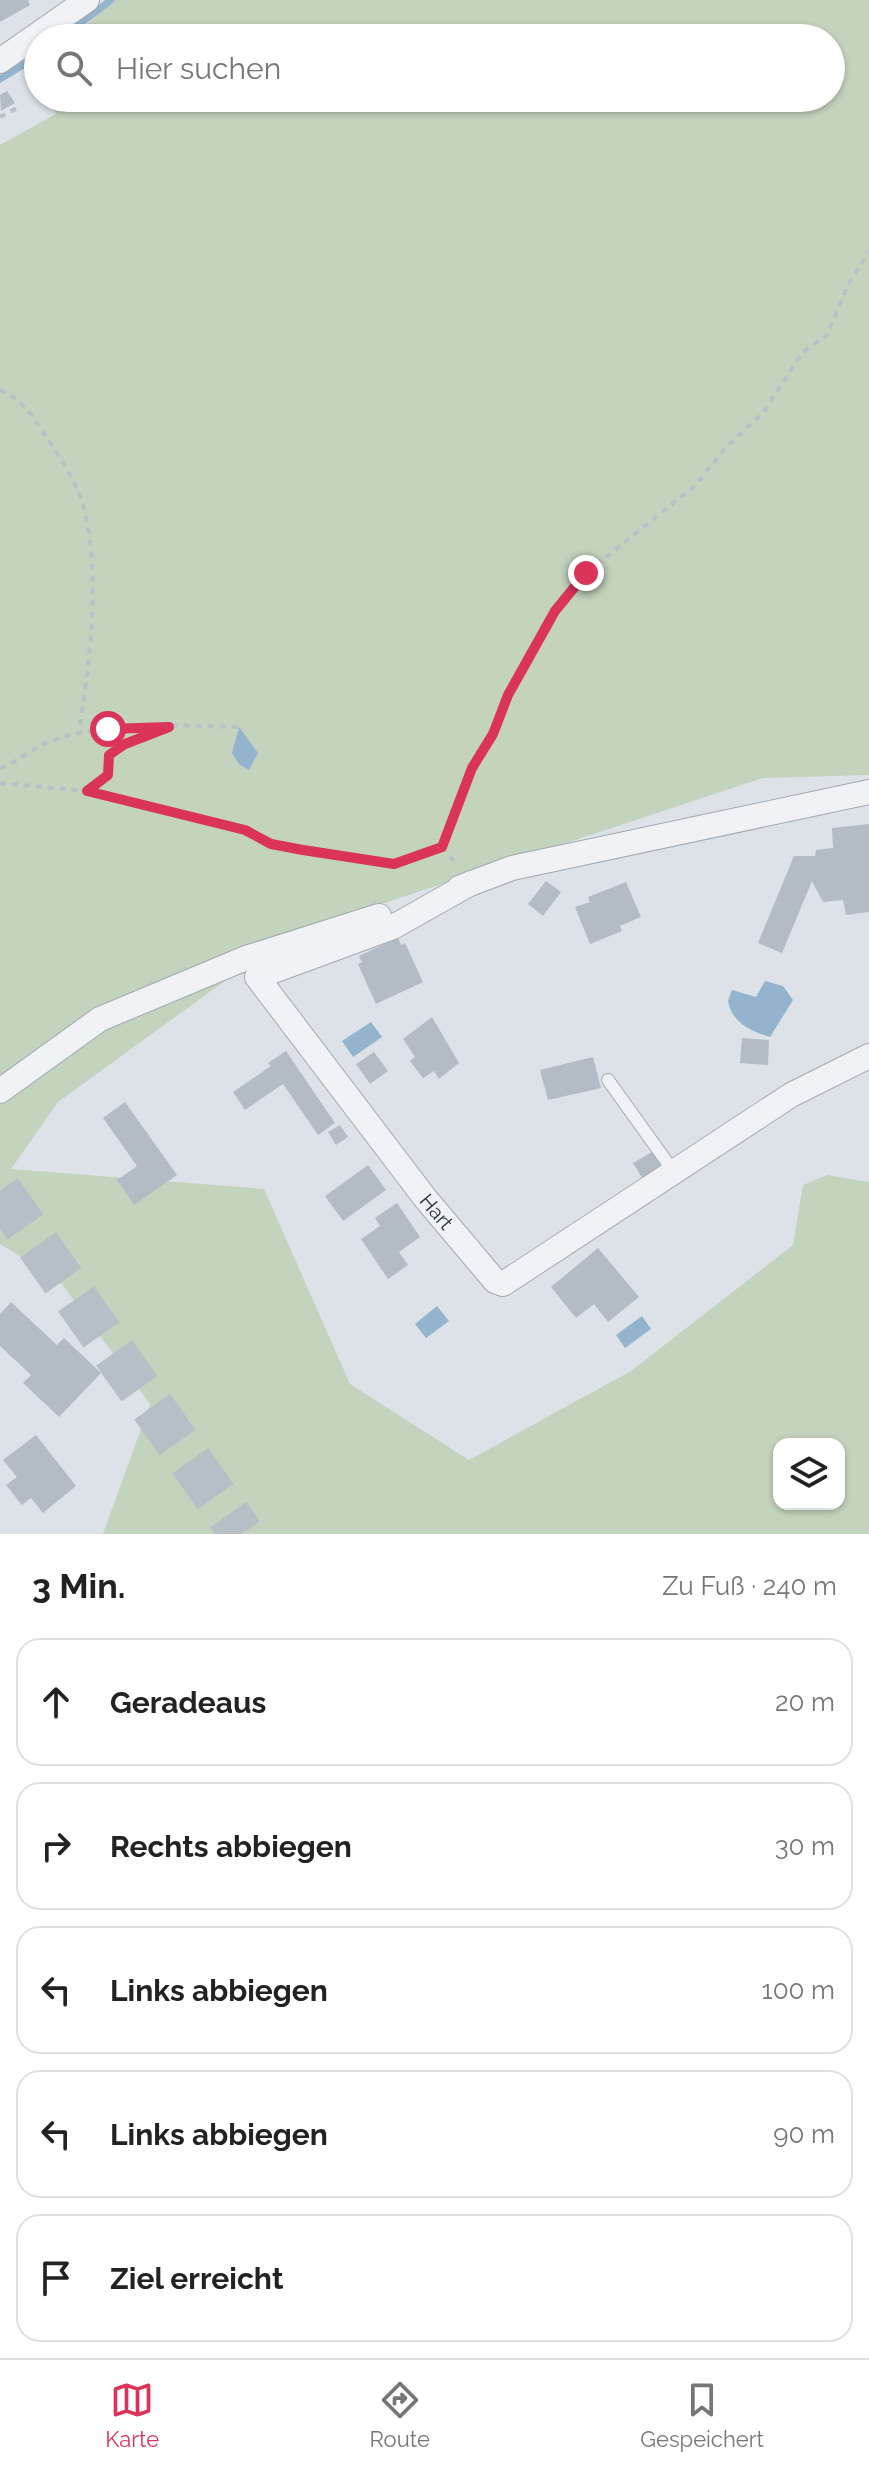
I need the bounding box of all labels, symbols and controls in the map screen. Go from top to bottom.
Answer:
search box [24,24,845,112]
icon: search [52,46,96,90]
text: Hier suchen [116,51,281,86]
route end [568,555,604,591]
route start [90,711,126,747]
street label: Hart [415,1189,459,1235]
map controls [773,1438,845,1510]
button: layers [773,1438,845,1510]
text: 3 Min. [32,1566,125,1606]
text: Zu Fuß · 240 m [662,1571,837,1601]
icon: ahead [34,1680,78,1724]
text: Geradeaus [110,1685,266,1720]
text: 20 m [775,1687,835,1717]
icon: right [34,1824,78,1868]
text: Rechts abbiegen [110,1829,352,1864]
text: 30 m [775,1831,835,1861]
icon: left [34,1968,78,2012]
text: Links abbiegen [110,1973,328,2008]
text: 100 m [762,1975,835,2005]
icon: left [34,2112,78,2156]
text: Links abbiegen [110,2117,328,2152]
text: 90 m [773,2119,835,2149]
icon: arrive [34,2256,78,2300]
text: Ziel erreicht [110,2261,283,2296]
tab: Karte [105,2378,159,2452]
tab: Route [370,2378,430,2452]
tab: Gespeichert [640,2378,764,2452]

